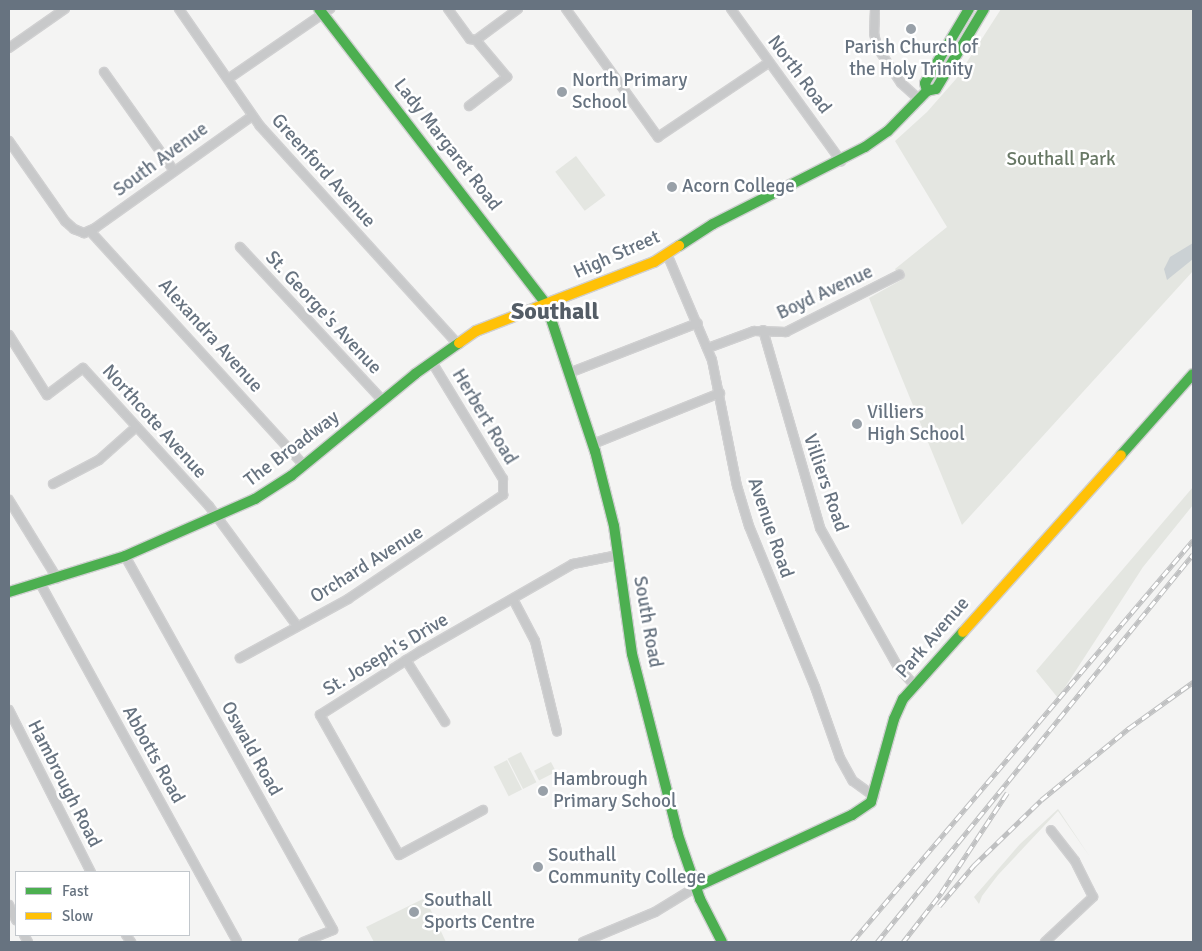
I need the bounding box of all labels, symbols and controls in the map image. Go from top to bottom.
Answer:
marker: Parish Church of the Holy Trinity [905,23,917,35]
street label: North Road [762,31,836,119]
place label: Parish Church of the Holy Trinity [844,37,978,81]
place label: North Primary School [572,70,687,114]
street label: Lady Margaret Road [388,74,506,216]
marker: North Primary School [556,86,568,98]
street label: Greenford Avenue [266,110,380,232]
street label: South Avenue [109,118,213,202]
park label: Southall Park [1006,149,1116,171]
place label: Acorn College [682,176,795,198]
marker: Acorn College [666,181,678,193]
street label: High Street [570,226,664,284]
street label: St. George's Avenue [260,247,386,379]
street label: Boyd Avenue [773,261,877,325]
street label: Alexandra Avenue [153,274,267,398]
district label: Southall [511,298,599,326]
street label: Northcote Avenue [97,360,211,484]
street label: Herbert Road [446,365,522,469]
place label: Villiers High School [867,402,965,446]
street label: The Broadway [240,406,344,492]
marker: Villiers High School [851,418,863,430]
street label: Villiers Road [798,431,852,535]
street label: Avenue Road [742,475,798,581]
street label: Orchard Avenue [306,521,428,609]
street label: South Road [628,574,666,670]
street label: Park Avenue [892,593,974,683]
street label: St. Joseph's Drive [319,609,453,701]
street label: Oswald Road [216,698,286,800]
street label: Abbotts Road [117,702,189,808]
street label: Hambrough Road [22,717,106,851]
place label: Hambrough Primary School [553,769,676,813]
marker: Hambrough Primary School [537,785,549,797]
place label: Southall Community College [548,845,706,889]
marker: Southall Community College [532,861,544,873]
legend [15,871,190,936]
text: Fast [62,882,89,900]
place label: Southall Sports Centre [424,890,535,934]
marker: Southall Sports Centre [408,906,420,918]
text: Slow [62,907,93,925]

